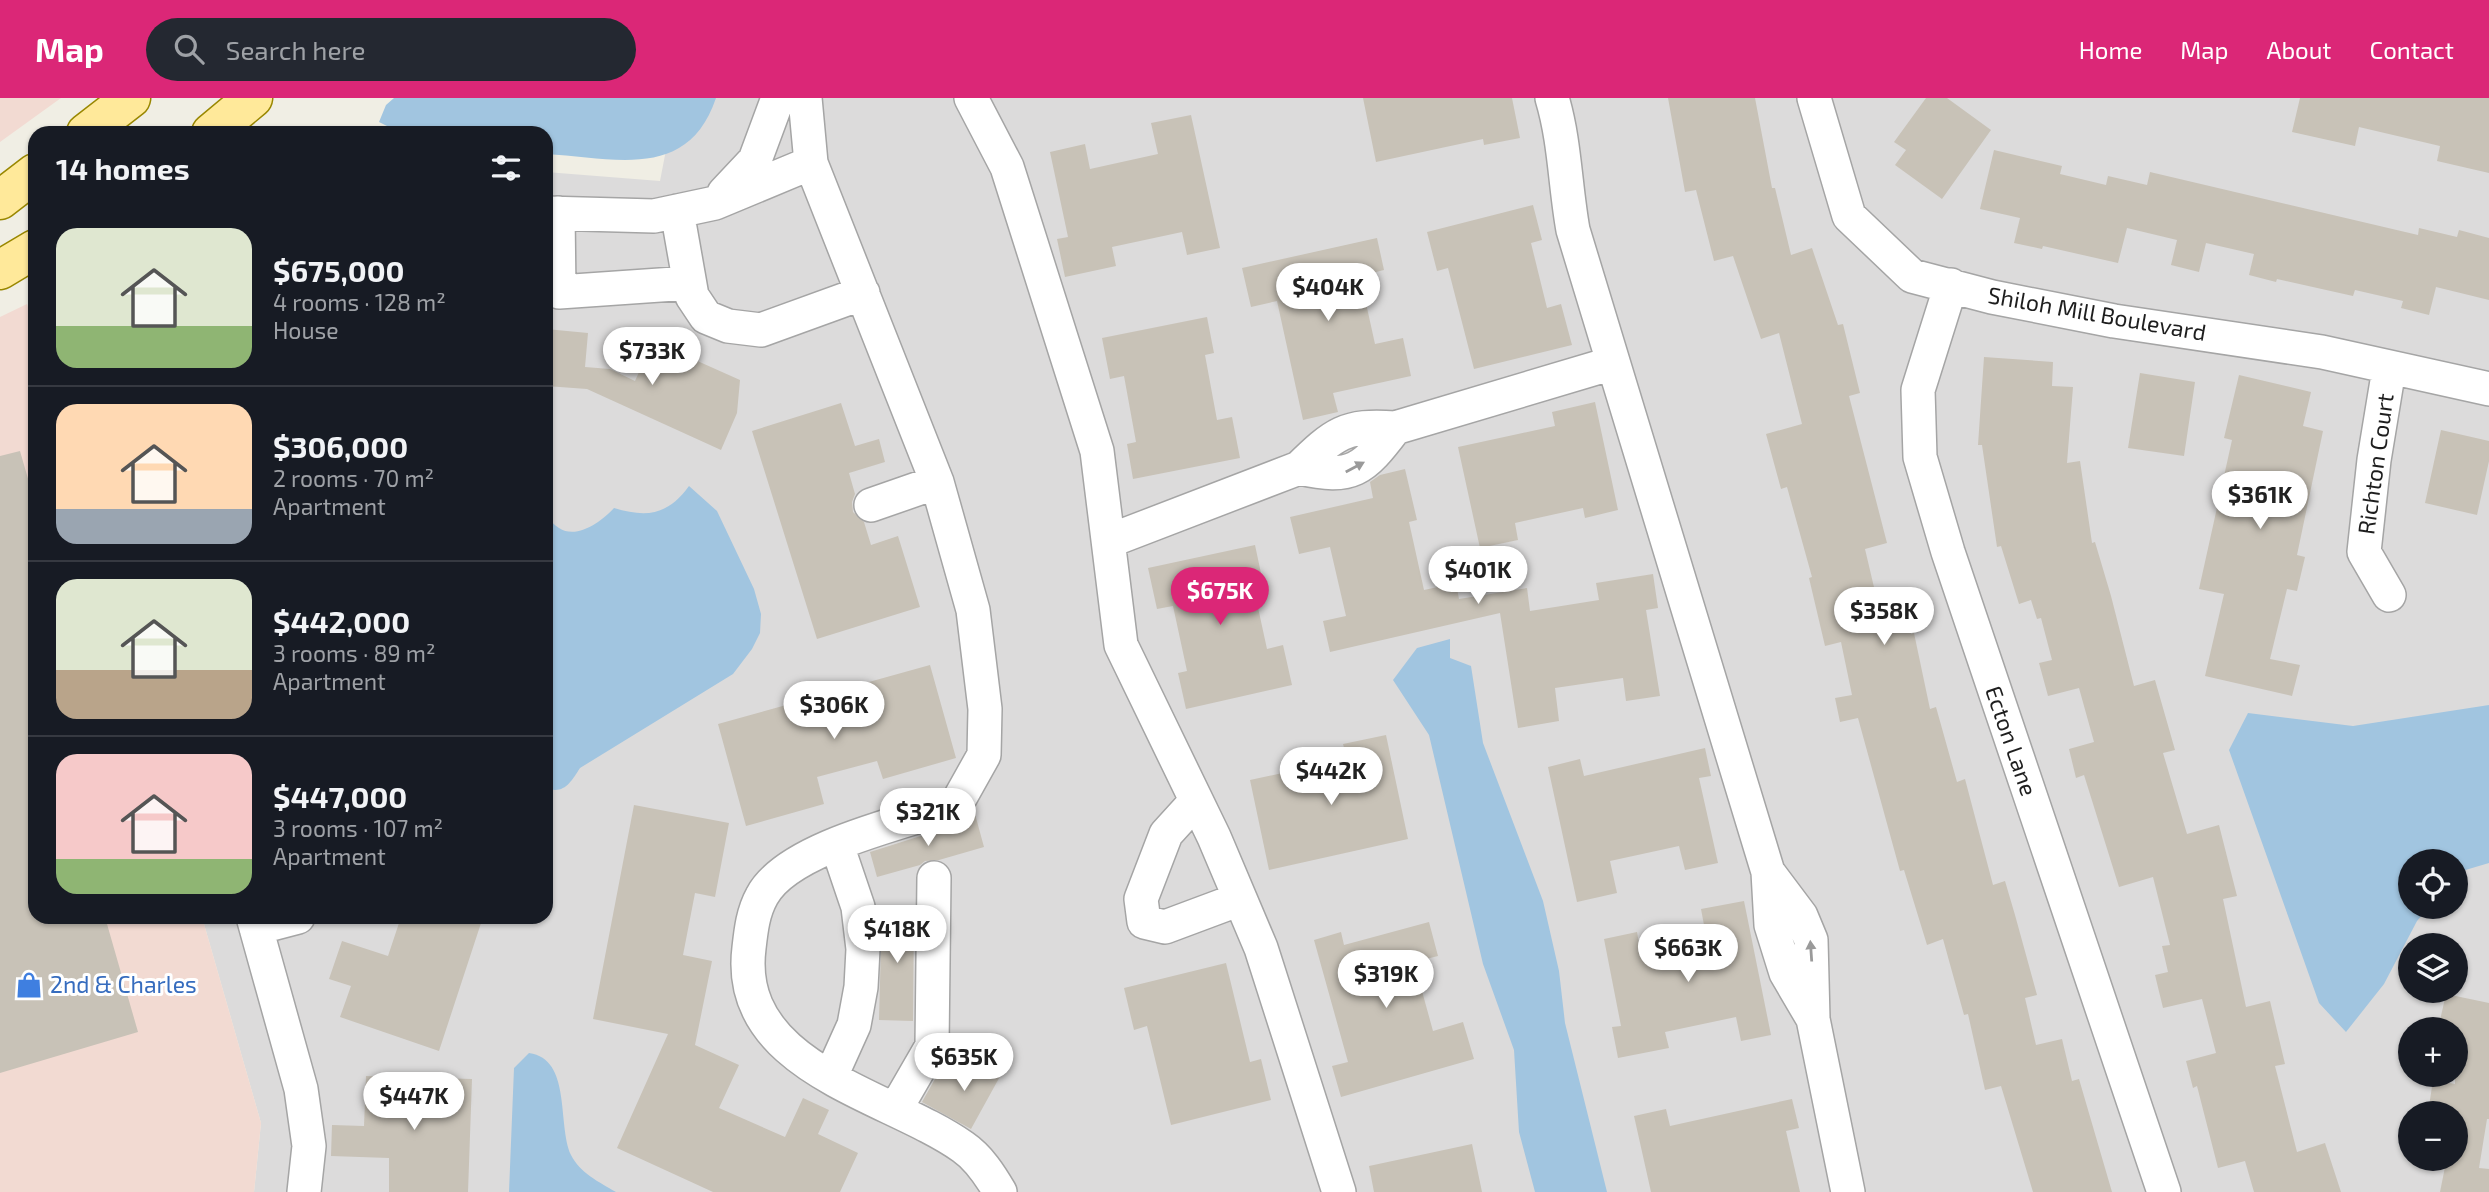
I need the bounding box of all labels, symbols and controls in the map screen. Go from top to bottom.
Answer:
search box [146,18,636,81]
text: Map [35,29,104,69]
icon: search [170,30,208,68]
text: Search here [226,34,365,65]
text: Home [2079,35,2142,64]
text: Map [2180,35,2228,64]
text: About [2266,35,2332,64]
text: Contact [2370,35,2454,64]
icon: filters [487,149,525,187]
text: 14 homes [56,150,190,186]
text: $675,000 [273,252,405,288]
icon: home [112,256,196,340]
pin: $404K [1279,264,1377,323]
text: $404K [1292,272,1364,300]
street label: Shiloh Mill Boulevard [1986,280,2208,346]
text: 4 rooms · 128 m² [273,288,446,316]
text: House [273,316,339,344]
pin: $733K [603,328,701,387]
text: $733K [619,336,685,364]
street label: Richton Court [2351,391,2399,536]
text: $306,000 [273,428,408,464]
icon: home [112,432,196,516]
one-way arrow [1345,462,1365,474]
text: 2 rooms · 70 m² [273,464,434,492]
pin: $361K [2211,472,2309,531]
text: $361K [2228,480,2292,508]
text: Apartment [273,492,386,520]
pin: $401K [1429,546,1527,606]
text: $401K [1444,555,1512,583]
pin: $675K [1171,568,1269,627]
text: $675K [1187,576,1253,604]
pin: $358K [1835,588,1933,647]
text: $358K [1850,596,1918,624]
text: $442,000 [273,603,410,639]
icon: home [112,607,196,691]
text: 3 rooms · 89 m² [273,639,435,667]
text: Apartment [273,667,386,695]
pin: $306K [785,682,883,741]
street label: Ecton Lane [1980,682,2044,799]
text: $306K [799,690,869,718]
pin: $442K [1282,748,1380,807]
text: $442K [1296,756,1366,784]
text: $447,000 [273,778,407,814]
icon: home [112,782,196,866]
pin: $321K [879,788,977,848]
text: $321K [896,797,960,825]
text: 3 rooms · 107 m² [273,814,443,842]
text: Apartment [273,842,386,870]
map controls [2398,849,2468,1171]
button: locate [2398,849,2468,919]
pin: $418K [848,906,946,965]
text: $418K [864,914,930,942]
pin: $663K [1639,924,1737,984]
text: $663K [1654,933,1722,961]
button: layers [2398,933,2468,1003]
one-way arrow [1805,940,1816,962]
pin: $319K [1337,950,1435,1010]
text: $319K [1354,959,1418,987]
shop icon: 2nd & Charles [14,970,44,1000]
place label: 2nd & Charles [50,970,197,998]
button: + [2398,1017,2468,1087]
pin: $635K [915,1034,1013,1093]
text: $635K [930,1042,998,1070]
pin: $447K [365,1072,463,1132]
text: $447K [379,1081,449,1109]
button: − [2398,1101,2468,1171]

